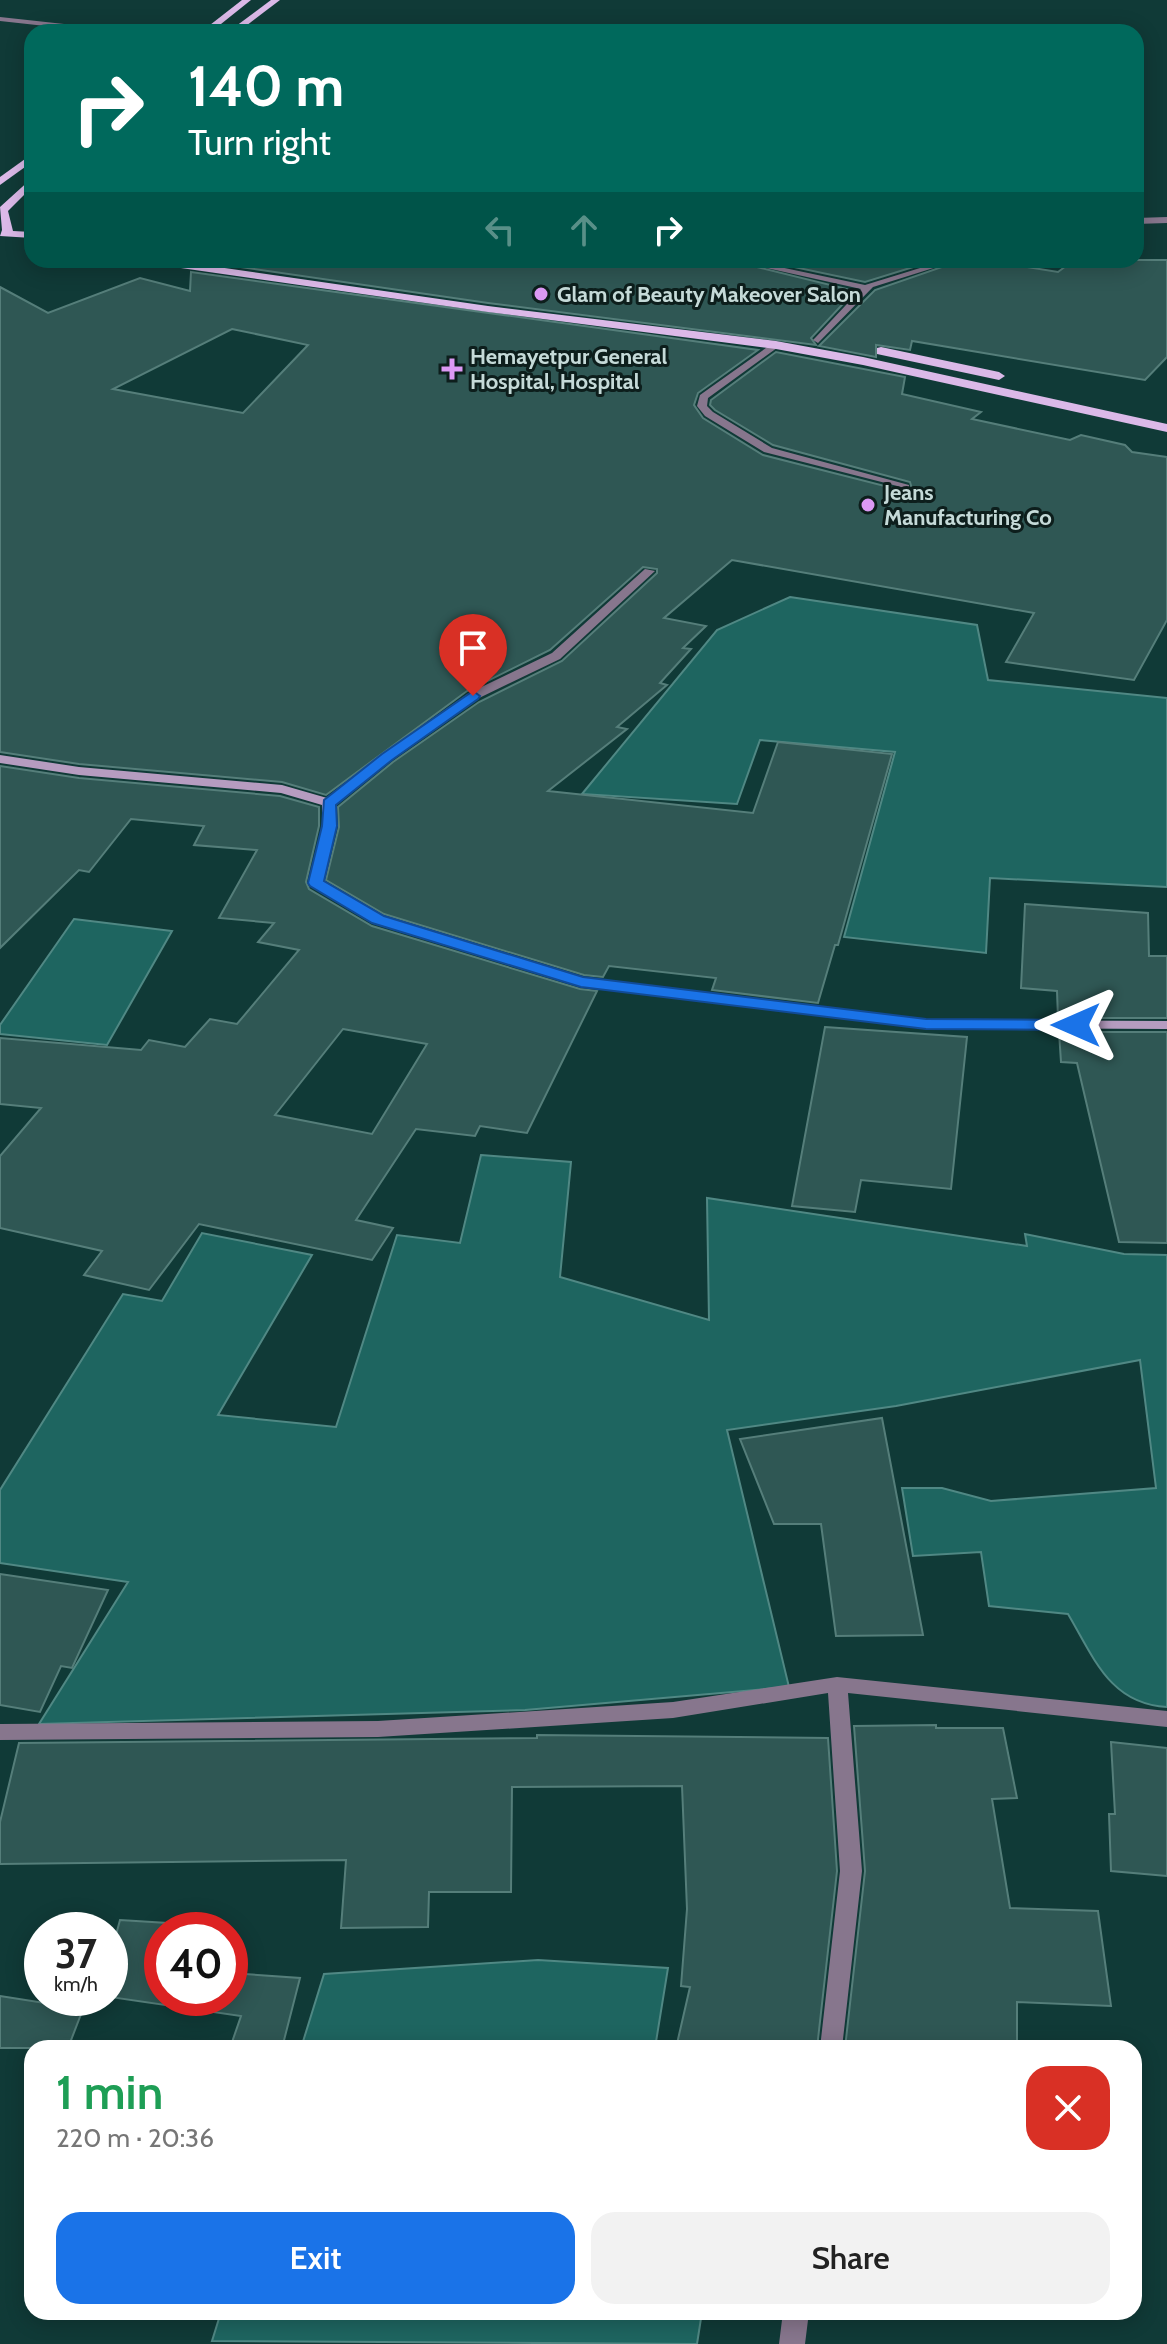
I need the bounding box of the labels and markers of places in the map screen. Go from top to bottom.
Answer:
place label: Glam of Beauty Makeover Salon [557,281,861,308]
marker: Glam of Beauty Makeover Salon [532,285,550,303]
place label: Hemayetpur General Hospital, Hospital [470,343,667,395]
marker: Hemayetpur General Hospital, Hospital [441,358,463,380]
place label: Jeans Manufacturing Co [883,479,1052,531]
marker: Jeans Manufacturing Co [859,496,877,514]
pin [439,614,507,696]

